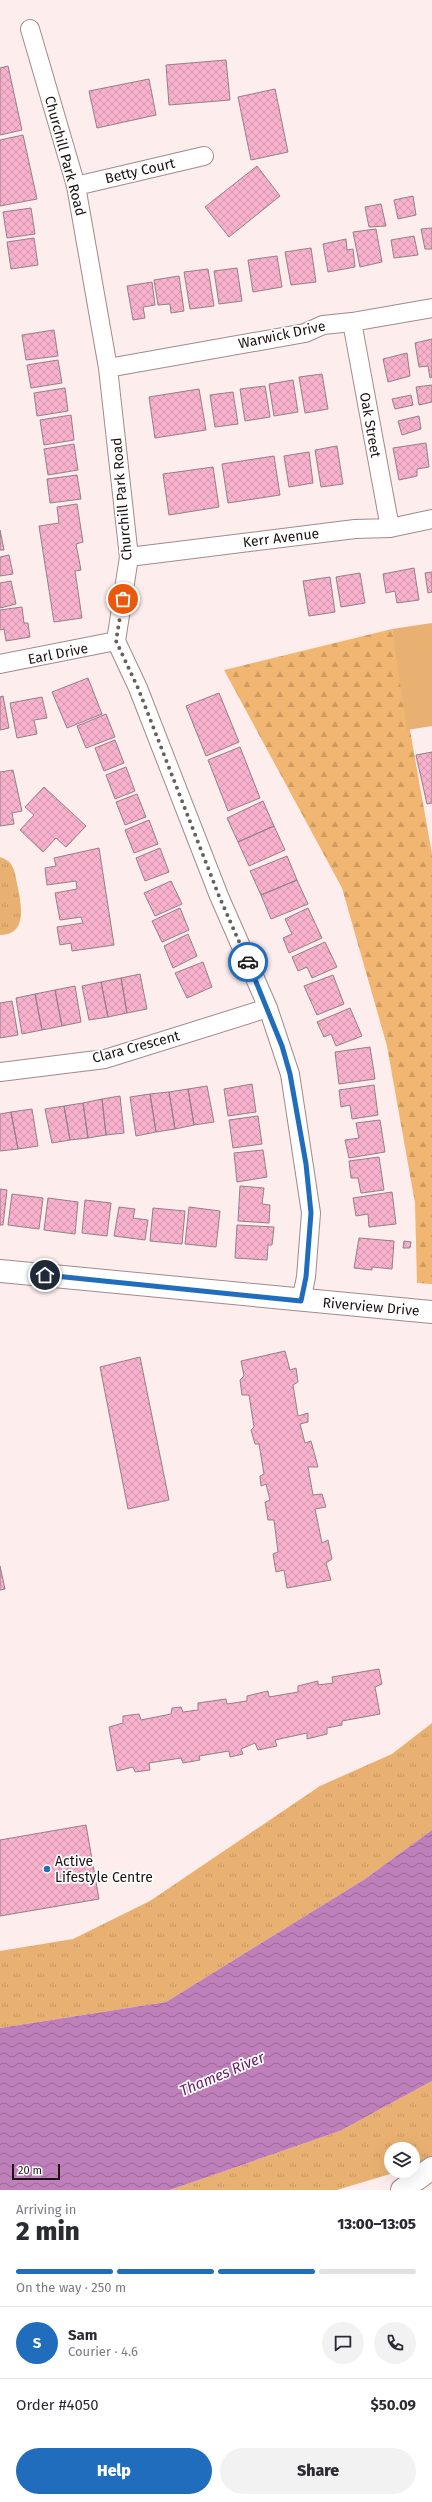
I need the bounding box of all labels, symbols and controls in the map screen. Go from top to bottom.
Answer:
street label: Churchill Park Road [41,94,89,218]
street label: Betty Court [103,155,177,187]
street label: Warwick Drive [237,317,327,353]
street label: Oak Street [356,391,384,460]
street label: Churchill Park Road [108,437,136,561]
street label: Kerr Avenue [242,525,320,551]
pin [106,582,140,616]
icon: bag [112,588,134,610]
street label: Earl Drive [26,640,90,668]
courier [228,942,268,982]
icon: car [237,951,259,973]
street label: Clara Crescent [90,1027,182,1067]
pin [28,1258,62,1292]
icon: home [34,1264,56,1286]
street label: Riverview Drive [322,1294,420,1320]
place label: Active Lifestyle Centre [55,1853,153,1886]
marker: Active Lifestyle Centre [42,1864,52,1874]
water label: Thames River [177,2048,268,2100]
map controls [384,2142,420,2178]
button: layers [384,2142,420,2178]
scale bar [12,2162,60,2181]
text: 20 m [18,2164,42,2177]
text: Arriving in [16,2202,76,2217]
text: 13:00–13:05 [337,2215,416,2233]
text: 2 min [16,2216,80,2247]
text: On the way · 250 m [16,2280,126,2295]
button: chat [322,2322,364,2364]
button: phone [374,2322,416,2364]
text: Sam [68,2326,97,2344]
text: S [33,2334,41,2352]
text: Courier · 4.6 [68,2344,138,2359]
text: Order #4050 [16,2396,99,2414]
text: $50.09 [371,2396,416,2414]
button: Help [16,2448,212,2494]
button: Share [220,2448,416,2494]

